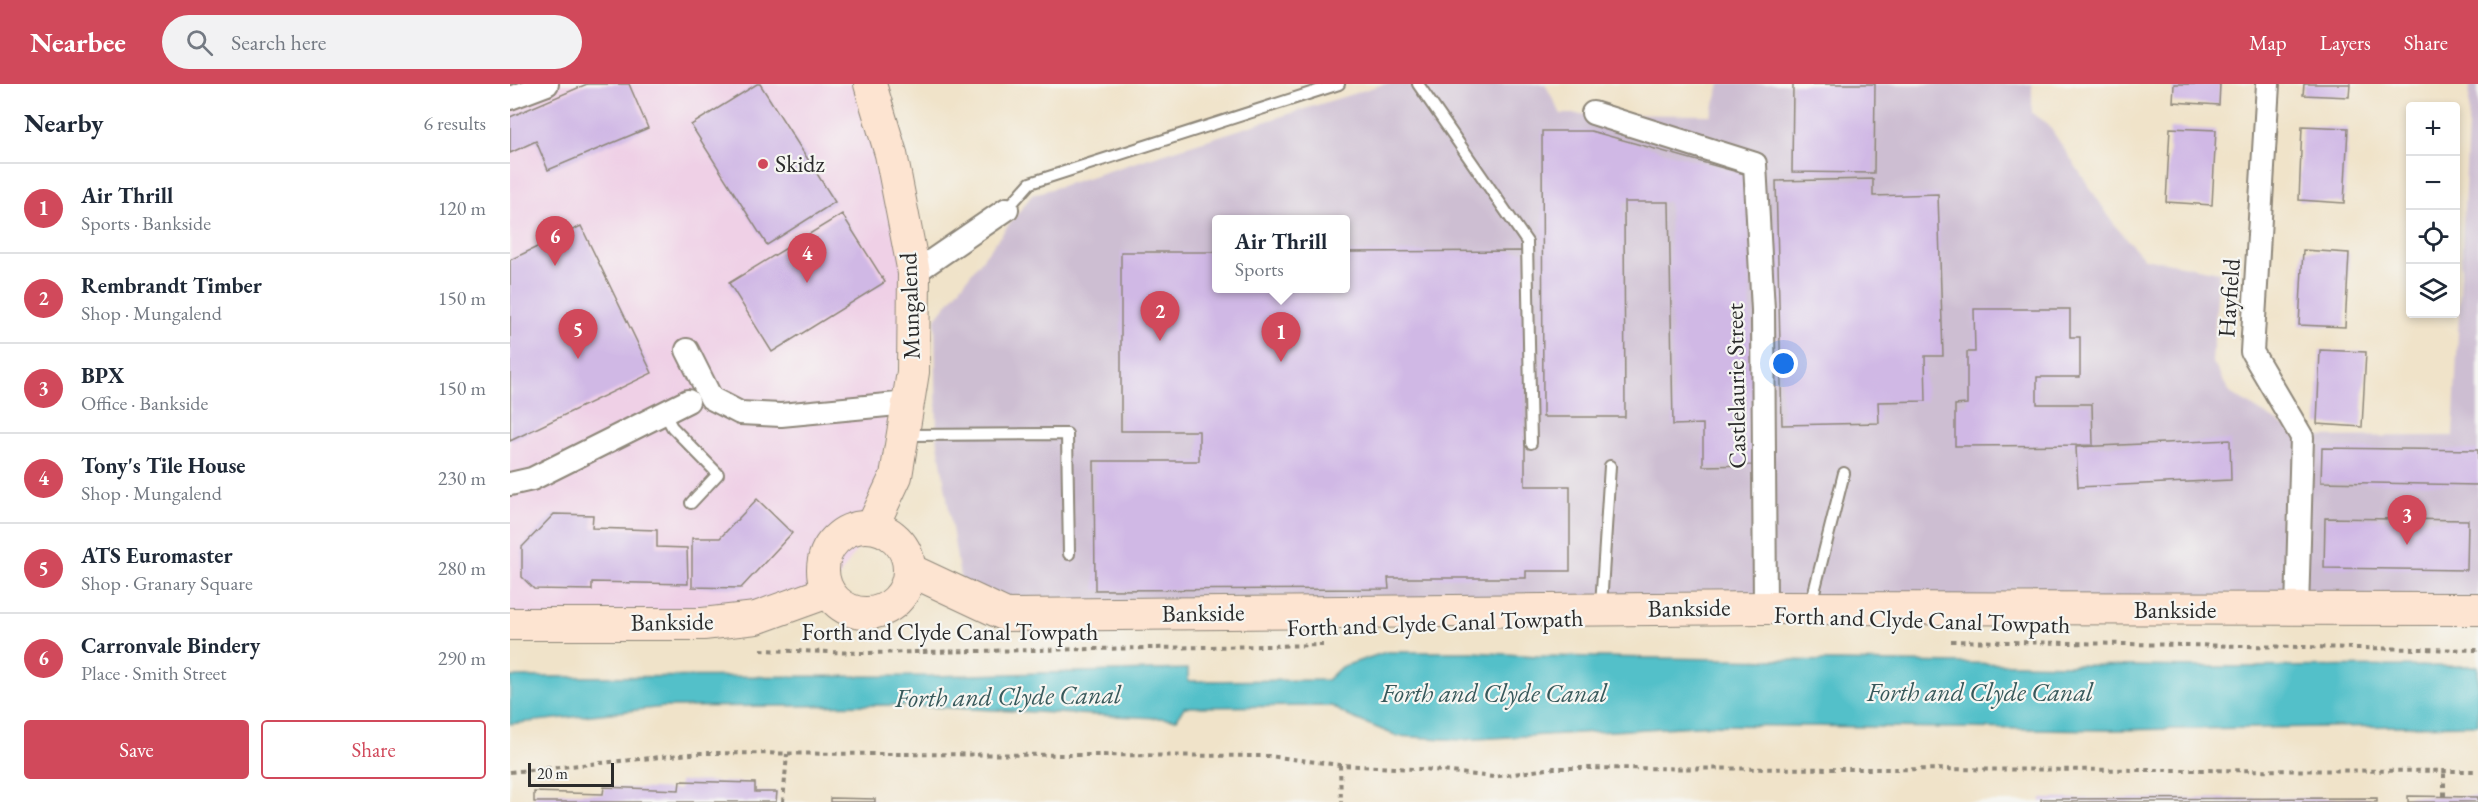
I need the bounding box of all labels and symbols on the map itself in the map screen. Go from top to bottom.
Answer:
place label: Skidz [775,148,825,179]
marker: Skidz [756,157,770,171]
pin: 6 [536,216,574,266]
pin: 4 [788,234,826,283]
street label: Mungalend [892,251,927,360]
street label: Hayfield [2210,257,2247,338]
pin: 2 [1140,292,1180,341]
street label: Castlelaurie Street [1719,302,1752,469]
pin: 5 [558,310,598,359]
pin: 1 [1262,312,1300,362]
your location [1769,349,1798,378]
pin: 3 [2388,496,2426,545]
street label: Bankside [1647,591,1731,624]
street label: Bankside [2134,594,2216,625]
street label: Bankside [1161,596,1245,629]
street label: Forth and Clyde Canal Towpath [1773,599,2071,640]
street label: Forth and Clyde Canal Towpath [1286,602,1584,643]
street label: Bankside [630,605,714,638]
street label: Forth and Clyde Canal Towpath [802,616,1098,647]
water label: Forth and Clyde Canal [1866,675,2094,709]
water label: Forth and Clyde Canal [1380,676,1608,710]
water label: Forth and Clyde Canal [894,677,1122,715]
scale bar [528,760,614,788]

